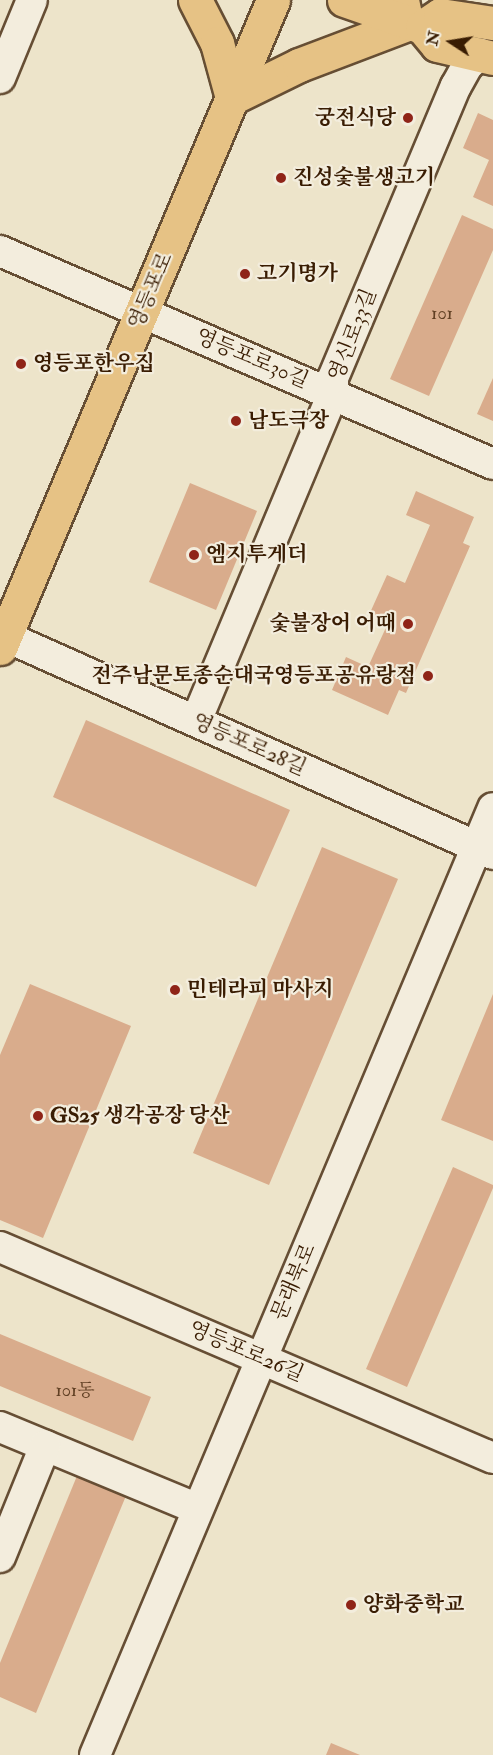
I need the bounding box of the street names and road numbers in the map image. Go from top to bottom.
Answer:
street label: 영등포로 [124,249,178,333]
street label: 영신로33길 [324,285,382,385]
street label: 영등포로30길 [192,324,312,394]
street label: 영등포로28길 [188,709,310,781]
street label: 문래북로 [267,1240,321,1324]
street label: 영등포로26길 [185,1316,307,1388]

